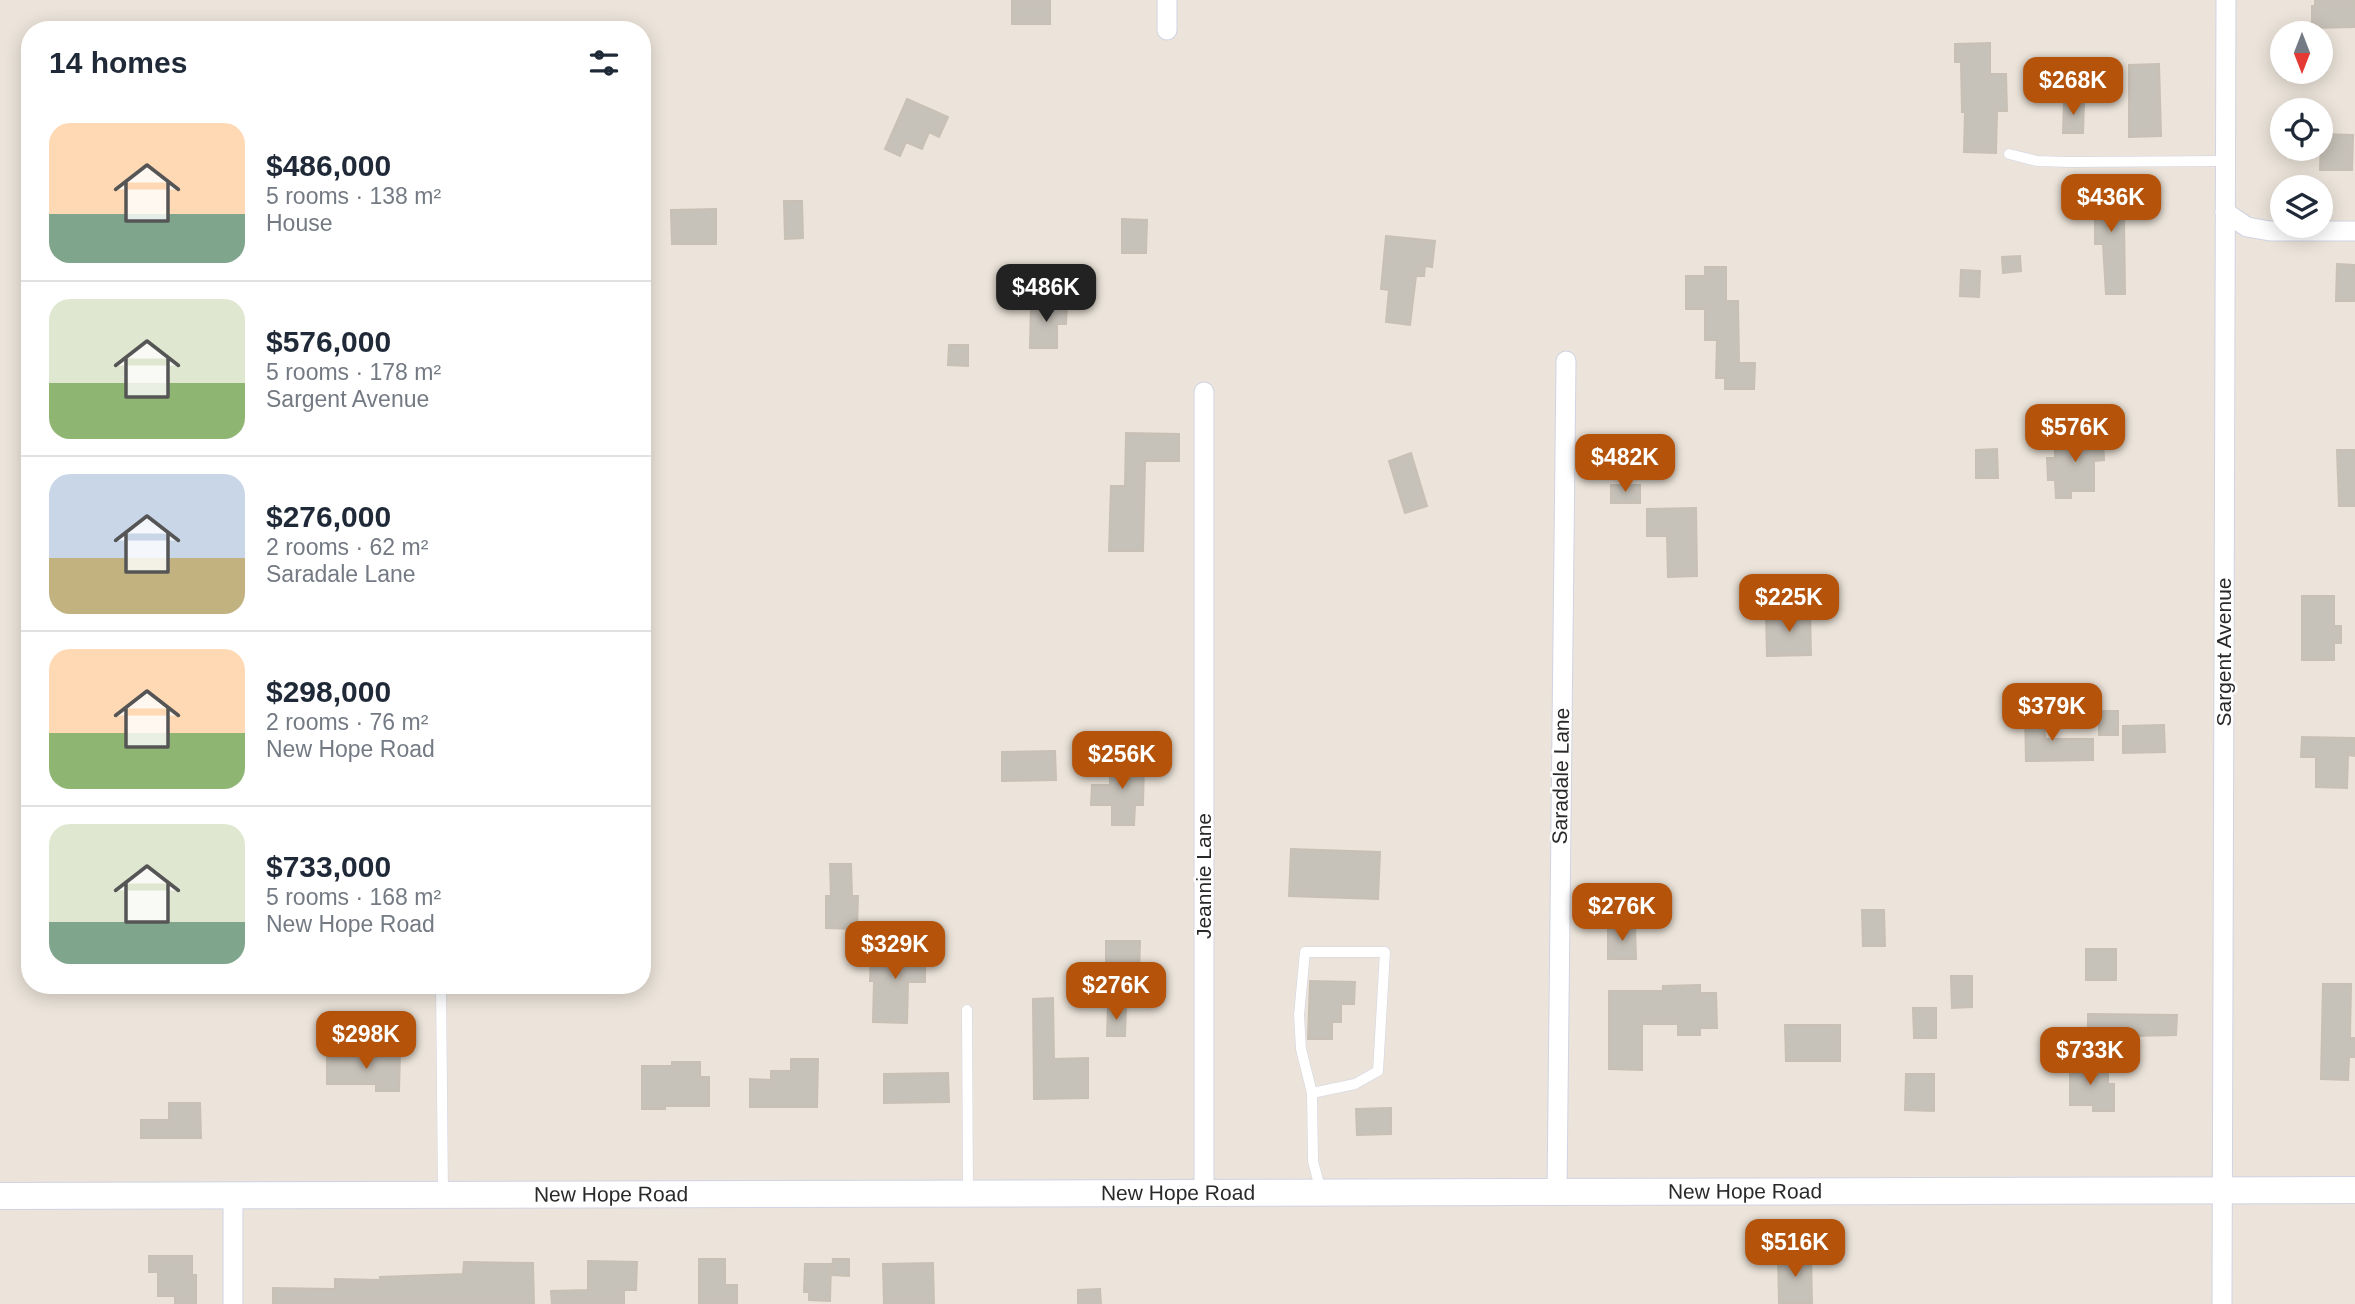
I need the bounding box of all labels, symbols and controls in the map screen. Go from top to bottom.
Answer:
north arrow [2270,21,2333,84]
map controls [2270,21,2333,238]
icon: filters [585,44,623,82]
text: 14 homes [49,46,187,79]
pin: $268K [2024,58,2122,117]
text: $268K [2039,67,2107,93]
button: locate [2270,98,2333,161]
text: $486,000 [266,149,391,182]
icon: home [105,151,189,235]
pin: $436K [2062,174,2160,234]
button: layers [2270,175,2333,238]
text: 5 rooms · 138 m² [266,183,441,209]
text: $436K [2077,184,2145,210]
text: House [266,210,332,236]
pin: $486K [997,264,1095,324]
text: $486K [1012,274,1080,300]
text: $576,000 [266,325,391,358]
icon: home [105,327,189,411]
text: 5 rooms · 178 m² [266,359,441,385]
text: Sargent Avenue [266,386,429,412]
pin: $576K [2026,405,2124,464]
text: $576K [2041,414,2109,440]
pin: $482K [1576,434,1674,494]
text: $482K [1591,444,1659,470]
text: $276,000 [266,500,391,533]
icon: home [105,502,189,586]
text: 2 rooms · 62 m² [266,534,428,560]
text: Saradale Lane [266,561,416,587]
pin: $225K [1740,574,1838,634]
street label: Sargent Avenue [2212,577,2235,727]
text: $225K [1755,584,1823,610]
text: $298,000 [266,675,391,708]
icon: home [105,677,189,761]
pin: $379K [2003,684,2101,743]
text: $379K [2018,693,2086,719]
street label: Saradale Lane [1548,707,1573,844]
text: 2 rooms · 76 m² [266,709,428,735]
pin: $256K [1073,732,1171,791]
text: New Hope Road [266,736,435,762]
text: $256K [1088,741,1156,767]
street label: Jeannie Lane [1192,813,1215,939]
text: $733,000 [266,850,391,883]
icon: home [105,852,189,936]
text: 5 rooms · 168 m² [266,884,441,910]
pin: $276K [1573,884,1671,943]
text: $276K [1588,893,1656,919]
text: New Hope Road [266,911,435,937]
pin: $329K [846,922,944,981]
text: $329K [861,931,929,957]
pin: $276K [1067,962,1165,1022]
text: $276K [1082,972,1150,998]
pin: $298K [317,1012,415,1071]
text: $298K [332,1021,400,1047]
pin: $733K [2041,1028,2139,1087]
text: $733K [2056,1037,2124,1063]
street label: New Hope Road [1668,1179,1822,1203]
street label: New Hope Road [1101,1181,1255,1204]
street label: New Hope Road [534,1182,688,1206]
pin: $516K [1746,1220,1844,1279]
text: $516K [1761,1229,1829,1255]

